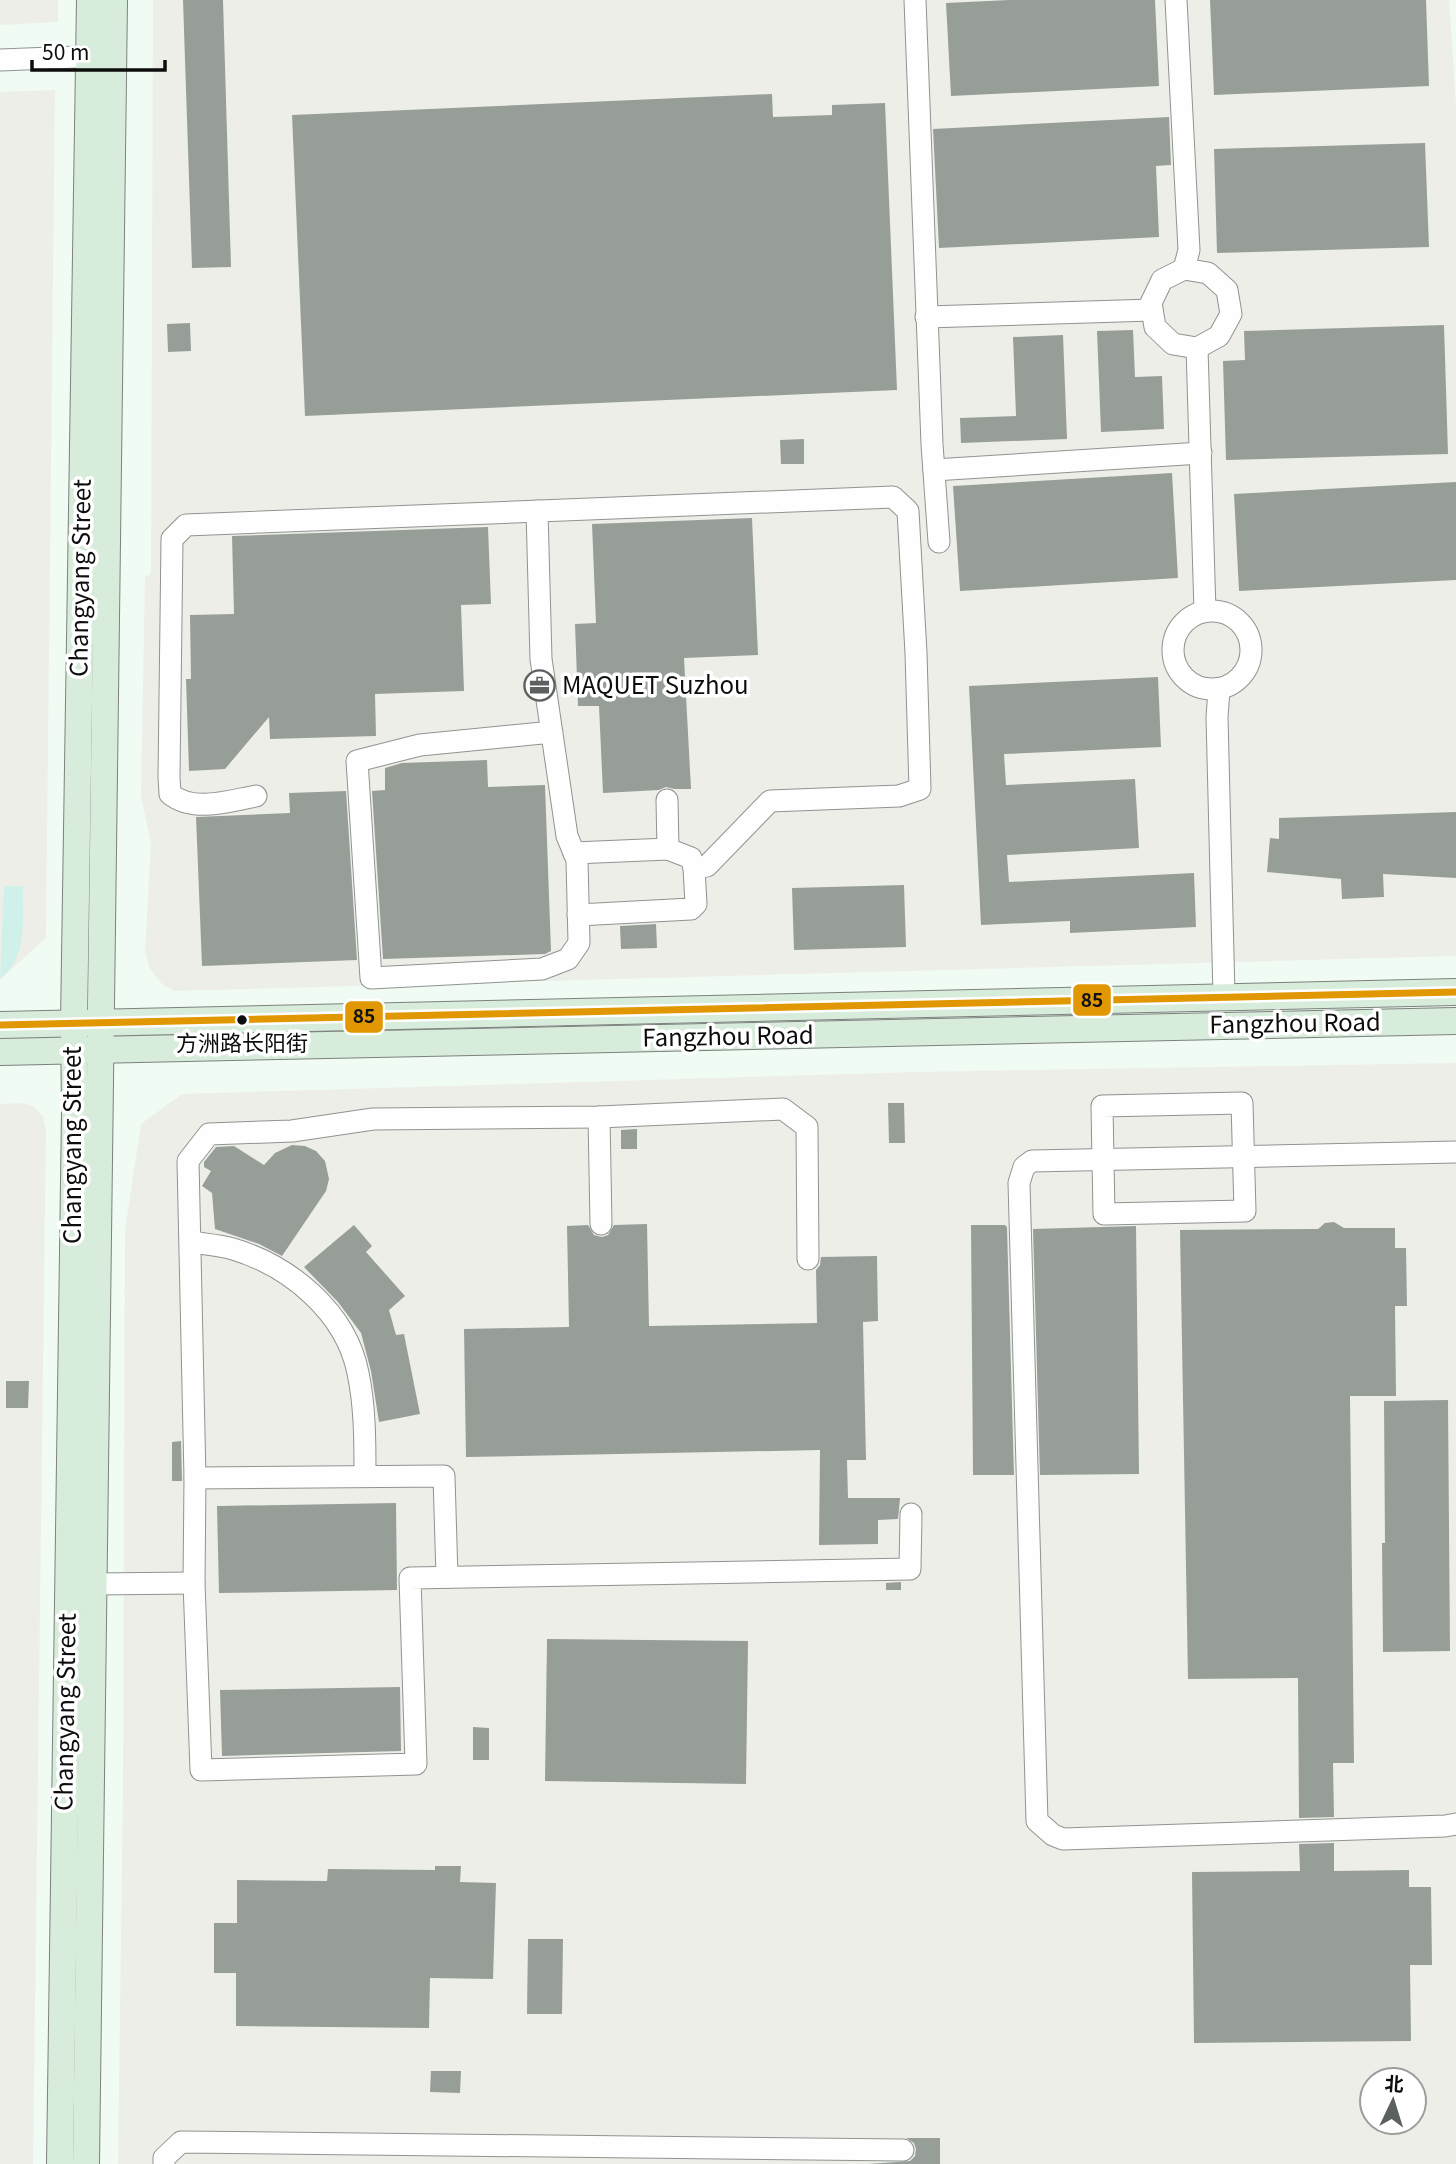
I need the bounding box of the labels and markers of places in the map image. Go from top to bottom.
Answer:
place label: MAQUET Suzhou [562,666,749,701]
office icon: MAQUET Suzhou [522,669,556,703]
marker: 方洲路长阳街 [235,1013,249,1027]
place label: 方洲路长阳街 [176,1025,308,1057]

